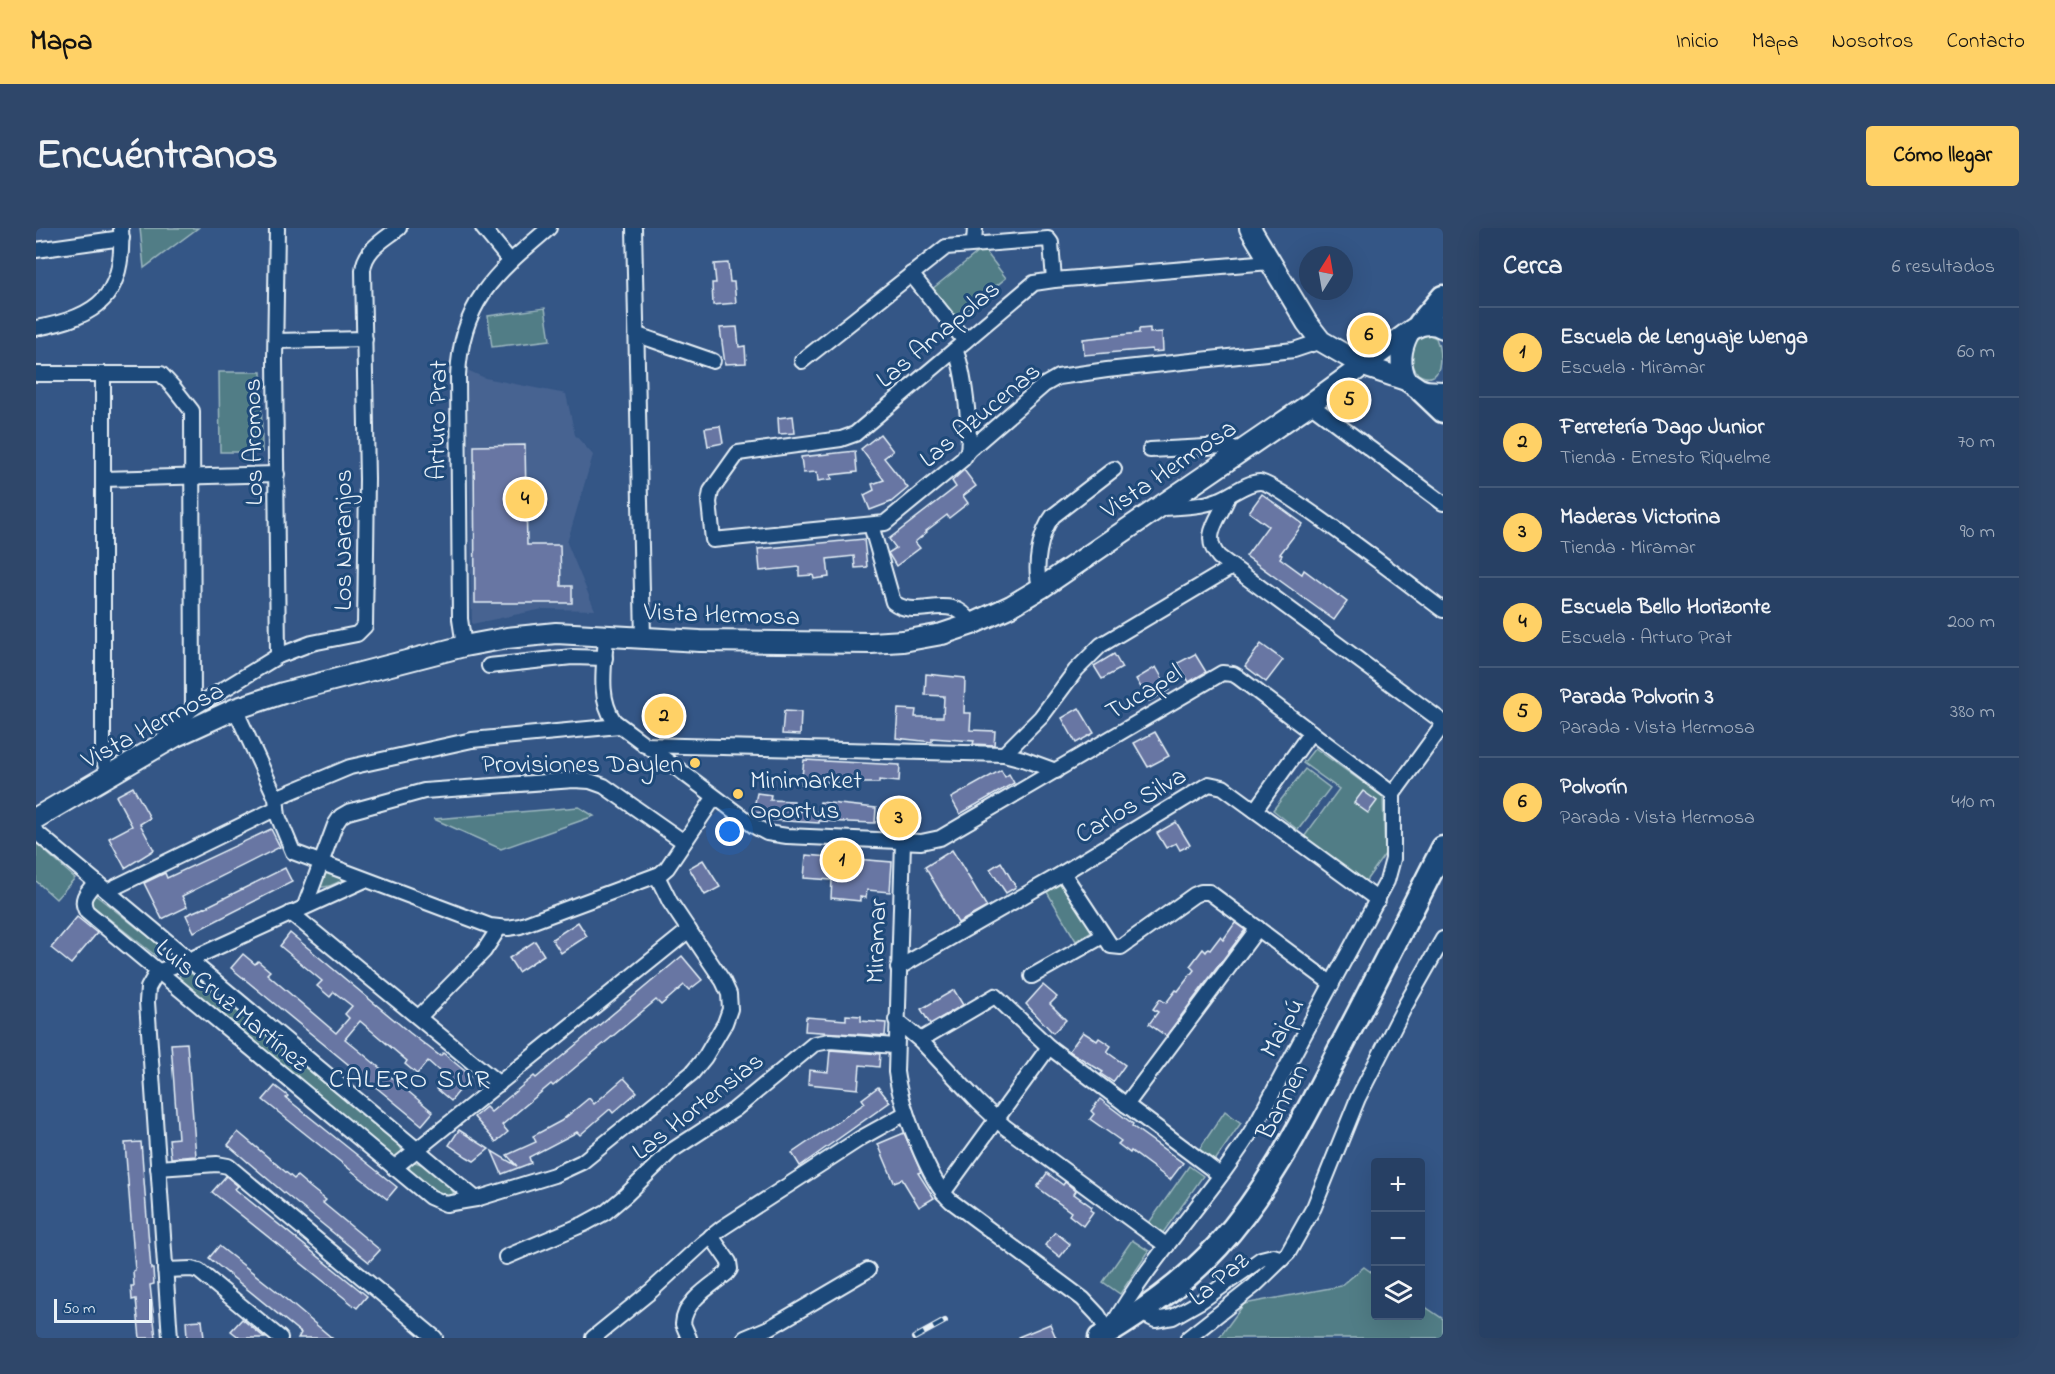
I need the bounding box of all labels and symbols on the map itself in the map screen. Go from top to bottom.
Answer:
north arrow [1299,246,1353,300]
street label: Las Amapolas [868,272,1009,399]
pin: 6 [1350,312,1388,358]
street label: Las Azucenas [912,354,1050,479]
street label: Arturo Prat [419,359,459,480]
street label: Los Aromos [235,378,275,506]
pin: 5 [1330,378,1368,423]
street label: Vista Hermosa [1093,411,1245,531]
street label: Los Naranjos [326,469,364,611]
pin: 4 [506,476,544,522]
street label: Vista Hermosa [642,594,801,638]
street label: Tucapel [1099,656,1190,731]
street label: Vista Hermosa [75,673,231,781]
pin: 2 [644,694,684,738]
place label: Provisiones Daylen [481,747,683,785]
marker: Provisiones Daylen [688,756,702,770]
street label: Carlos Silva [1069,758,1194,855]
place label: Minimarket Oportus [750,763,862,831]
marker: Minimarket Oportus [731,787,745,801]
pin: 3 [880,796,918,840]
your location [715,817,744,846]
pin: 1 [822,838,862,882]
street label: Miramar [858,897,898,984]
street label: Luis Cruz Martínez [146,931,316,1082]
street label: Maipú [1252,991,1316,1065]
street label: Las Hortensias [625,1044,773,1171]
street label: Bannen [1247,1057,1320,1148]
district label: CALERO SUR [329,1061,491,1100]
street label: La Paz [1181,1244,1258,1317]
scale bar [54,1296,152,1324]

